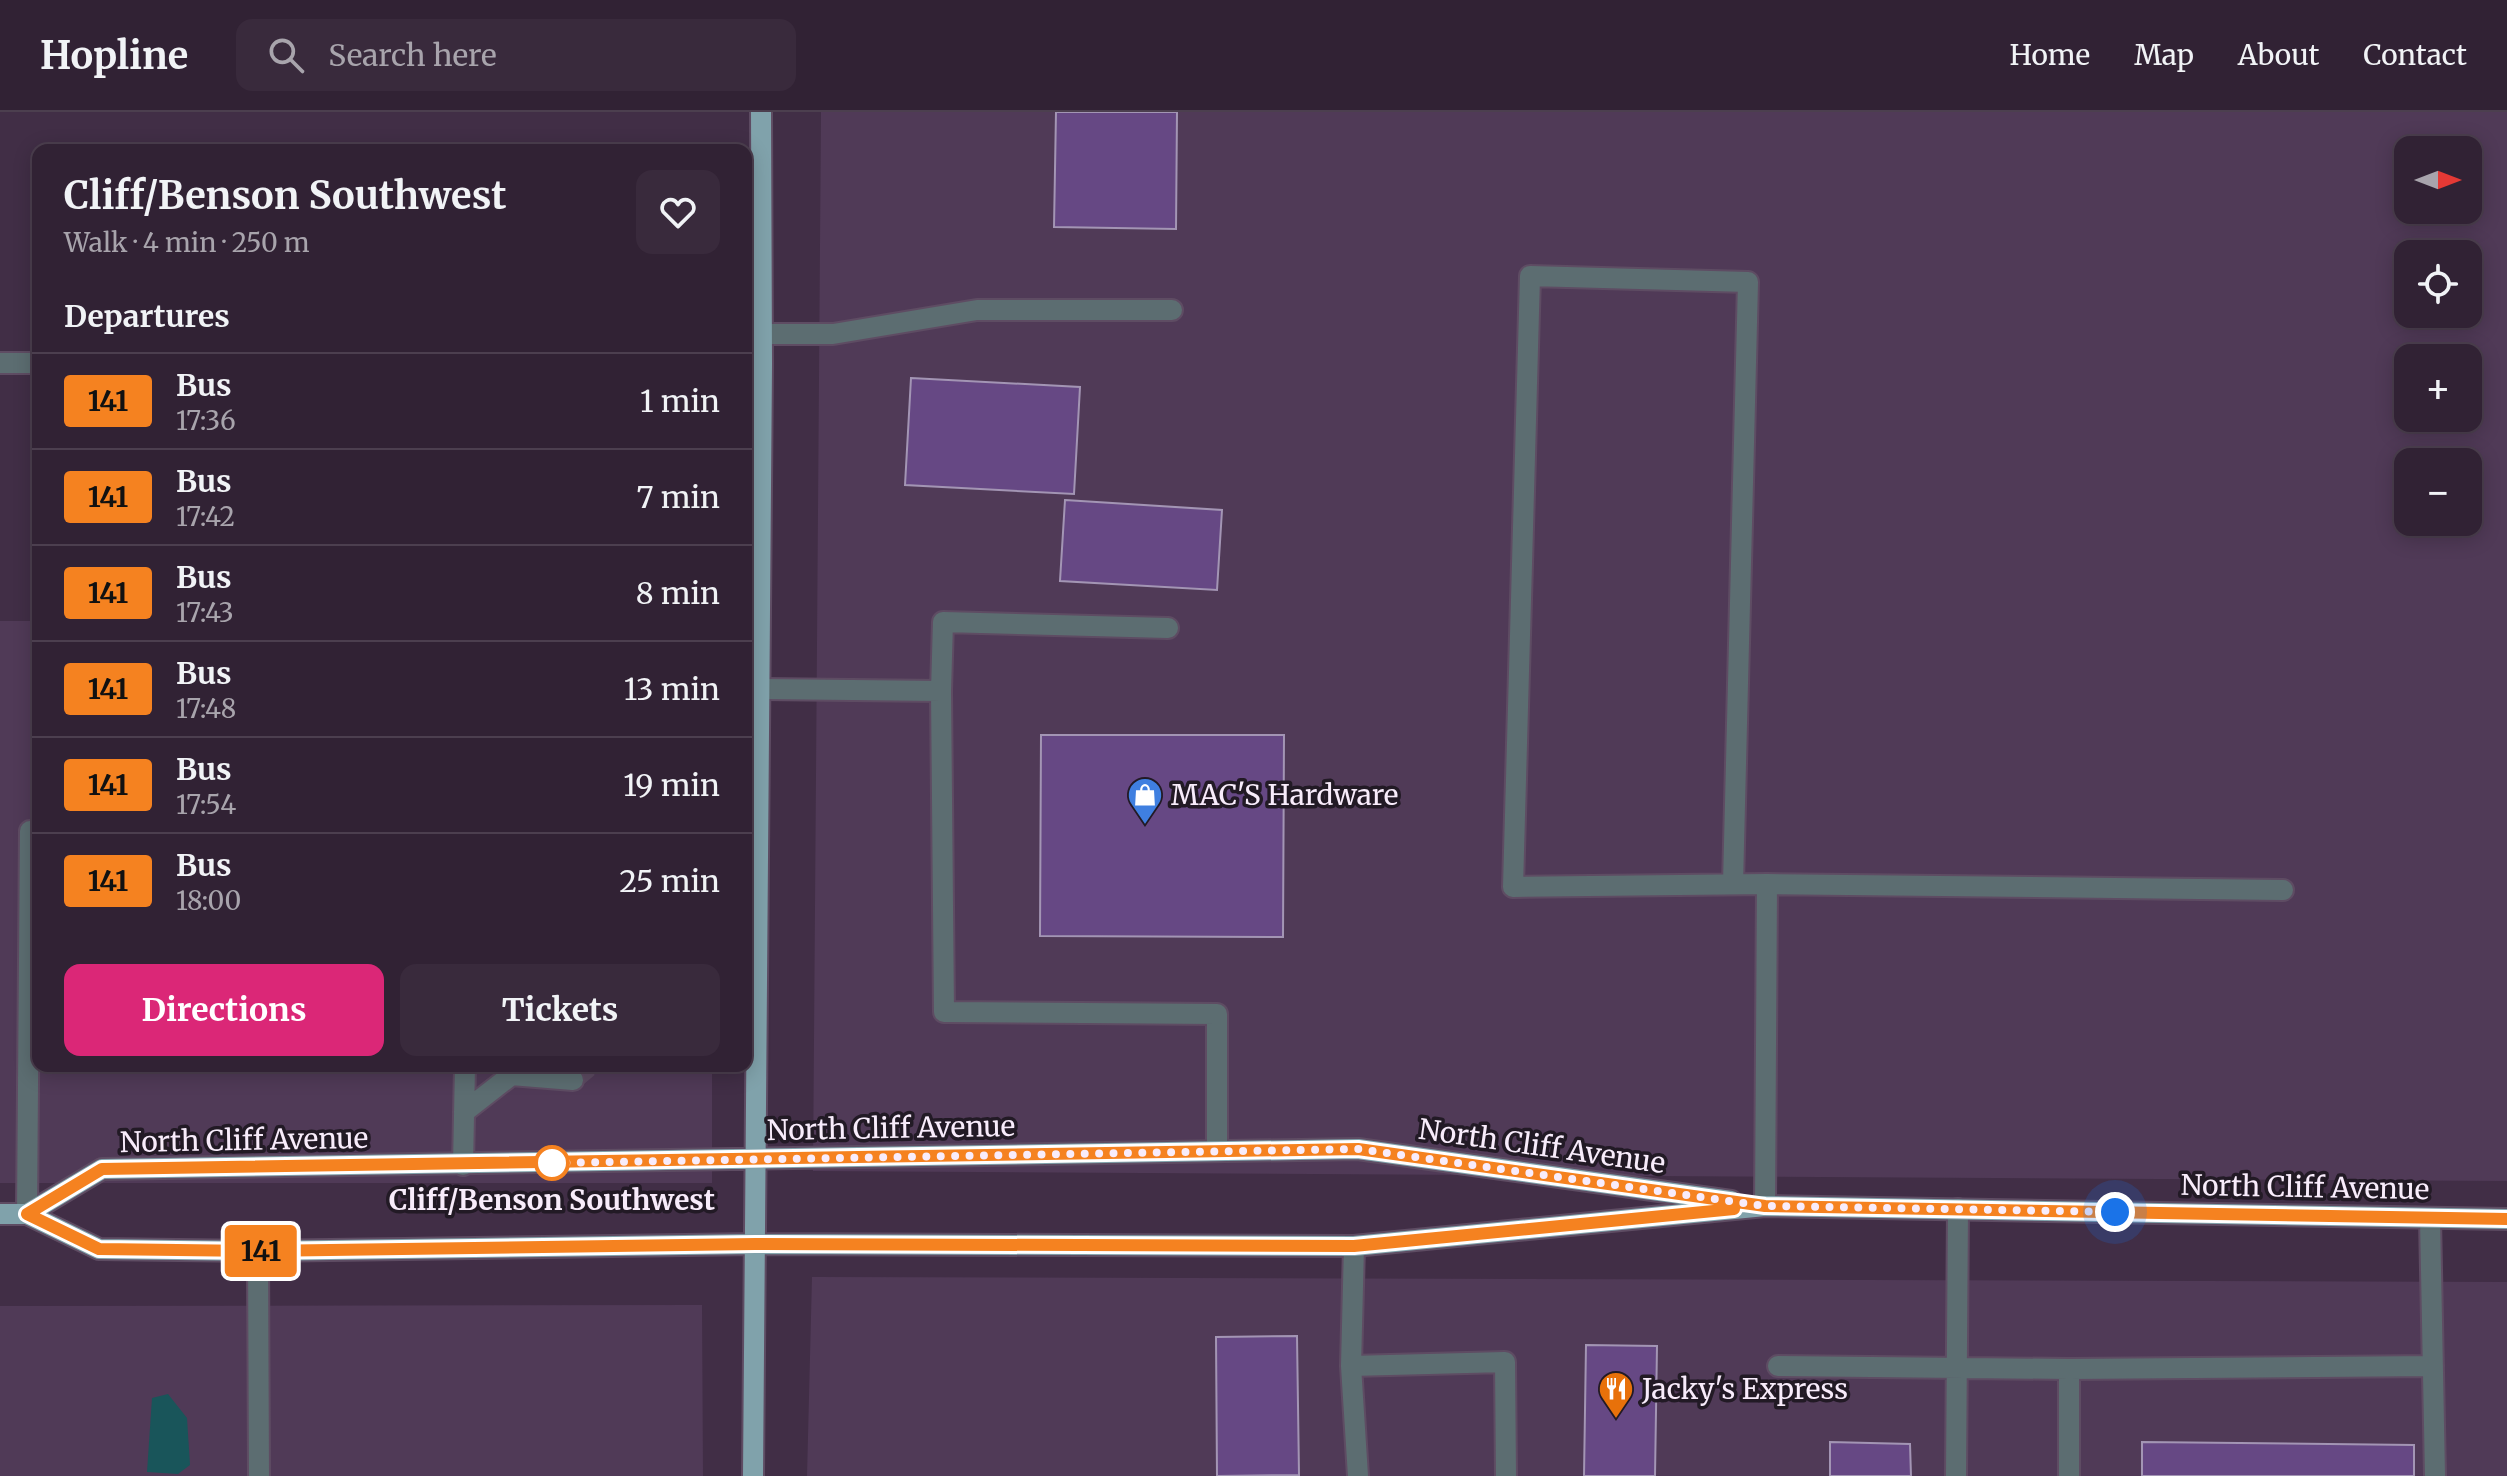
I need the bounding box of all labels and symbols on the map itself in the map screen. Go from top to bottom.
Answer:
north arrow [2394,136,2482,224]
shop icon: MAC'S Hardware [1126,776,1164,826]
place label: MAC'S Hardware [1171,777,1398,813]
street label: North Cliff Avenue [766,1108,1016,1148]
street label: North Cliff Avenue [1416,1111,1668,1181]
street label: North Cliff Avenue [119,1120,369,1160]
marker: Cliff/Benson Southwest [535,1146,569,1180]
street label: North Cliff Avenue [2180,1167,2430,1207]
place label: Cliff/Benson Southwest [389,1182,715,1218]
your location [2095,1192,2135,1232]
line badge: 141 [215,1225,307,1277]
restaurant icon: Jacky's Express [1597,1370,1635,1420]
place label: Jacky's Express [1641,1371,1848,1407]

